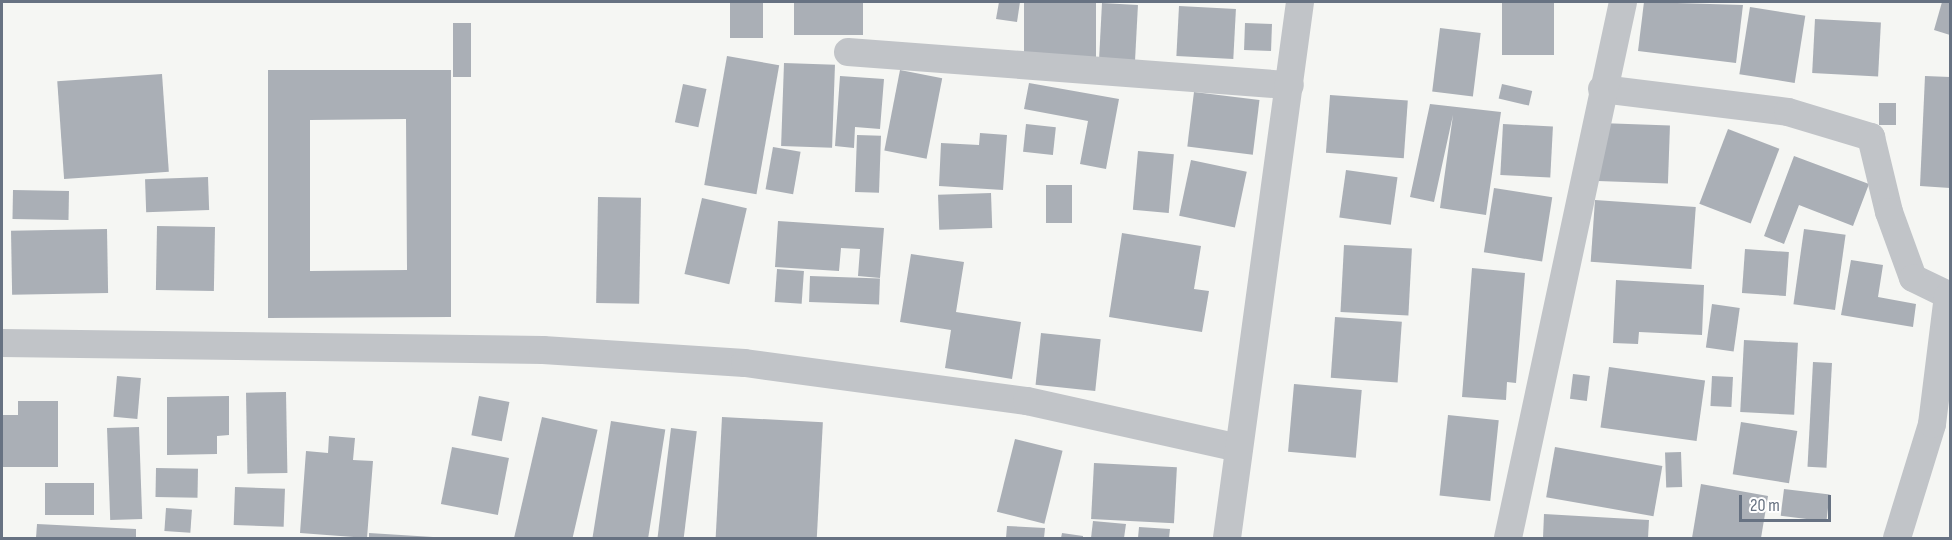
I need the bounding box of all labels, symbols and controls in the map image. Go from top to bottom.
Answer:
scale bar [1742,483,1834,521]
text: 20 m [1750,495,1780,516]

